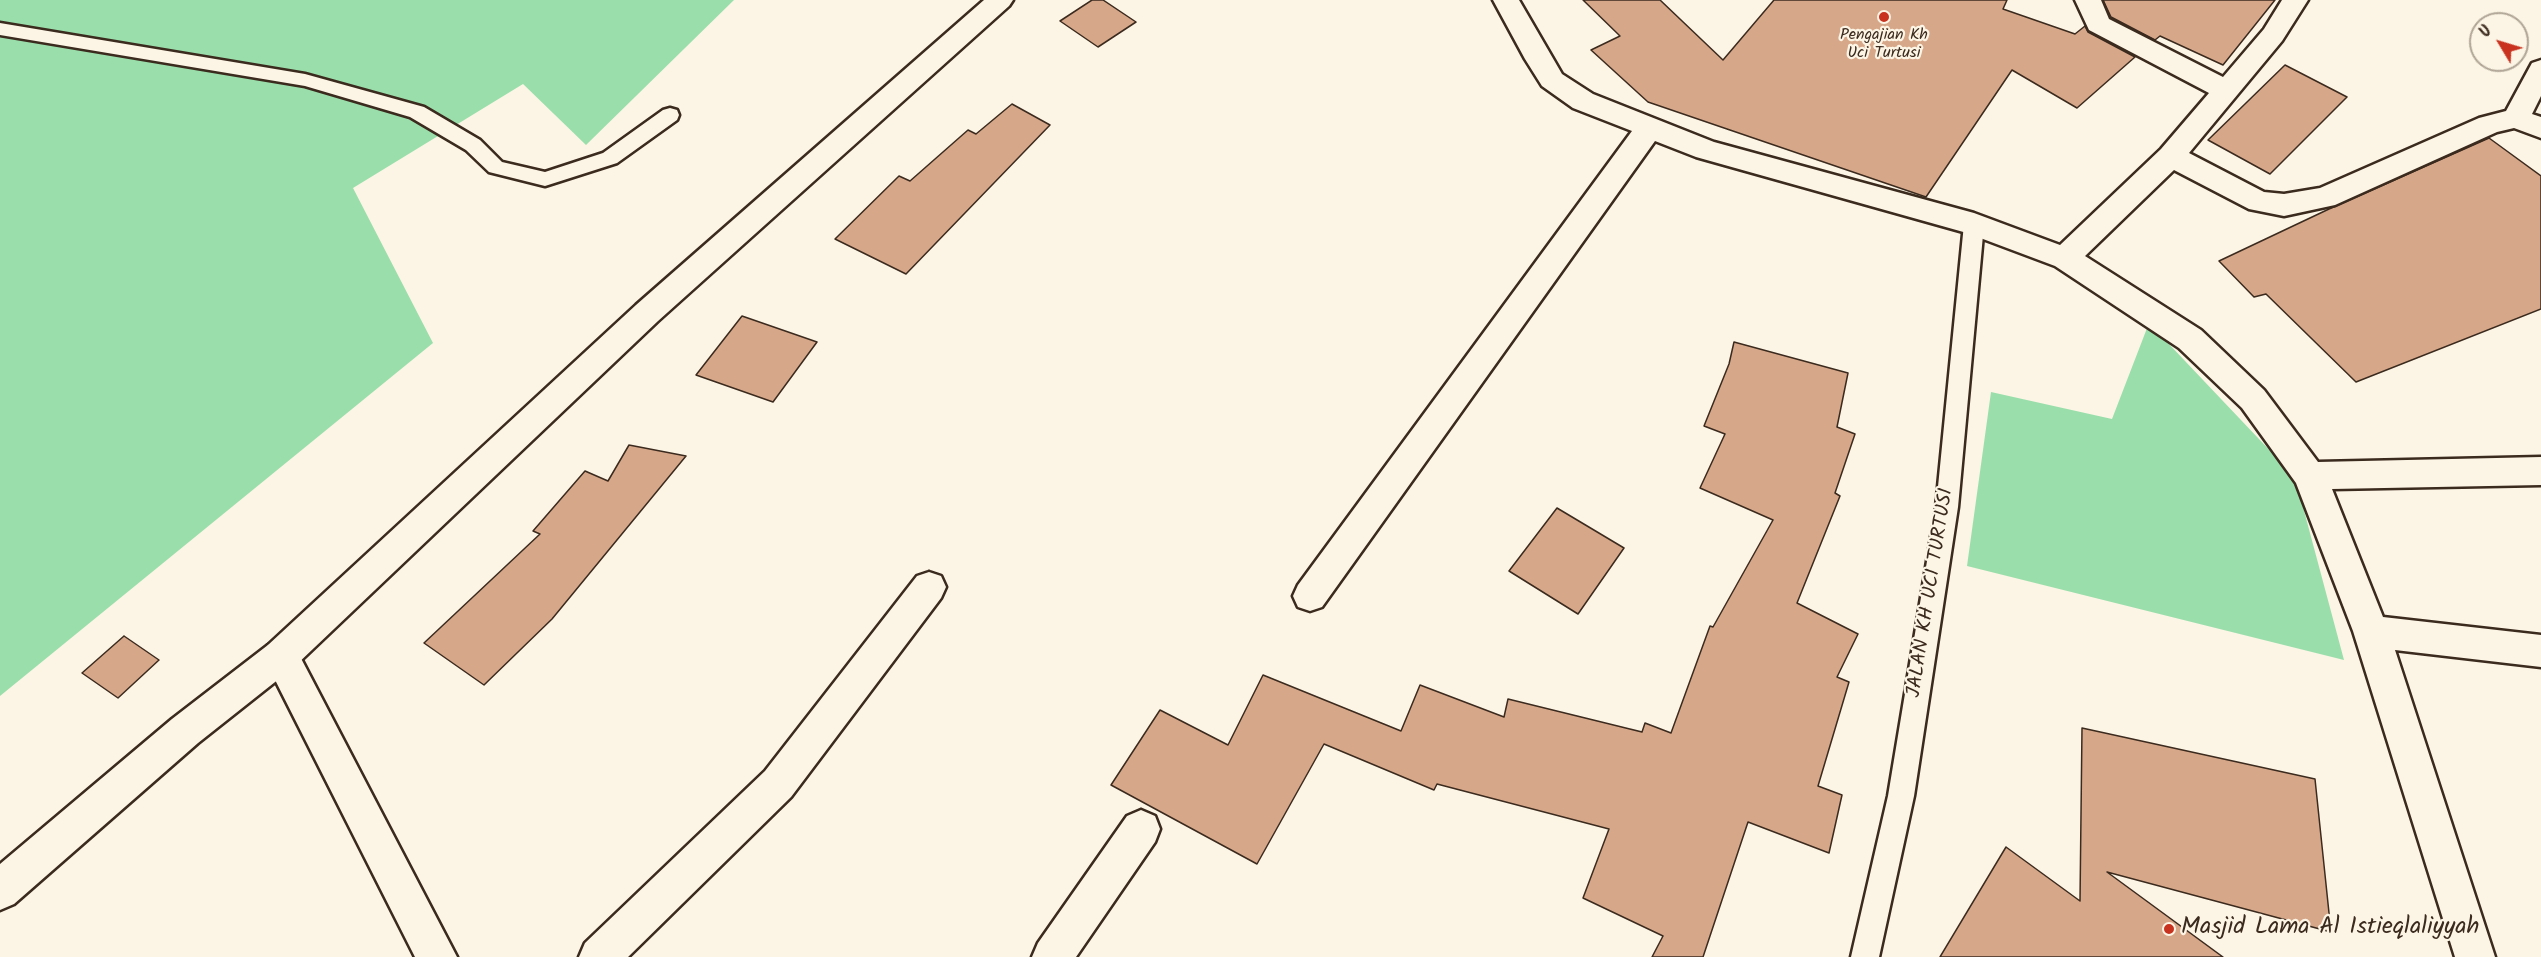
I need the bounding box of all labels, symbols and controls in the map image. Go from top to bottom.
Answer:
marker: Pengajian Kh Uci Turtusi [1877,10,1891,24]
north arrow [2469,12,2529,72]
text: U [2473,20,2499,43]
place label: Pengajian Kh Uci Turtusi [1840,26,1928,64]
street label: JALAN KH UCI TURTUSI [1904,487,1960,699]
place label: Masjid Lama Al Istieqlaliyyah [2181,915,2479,943]
marker: Masjid Lama Al Istieqlaliyyah [2162,922,2176,936]

